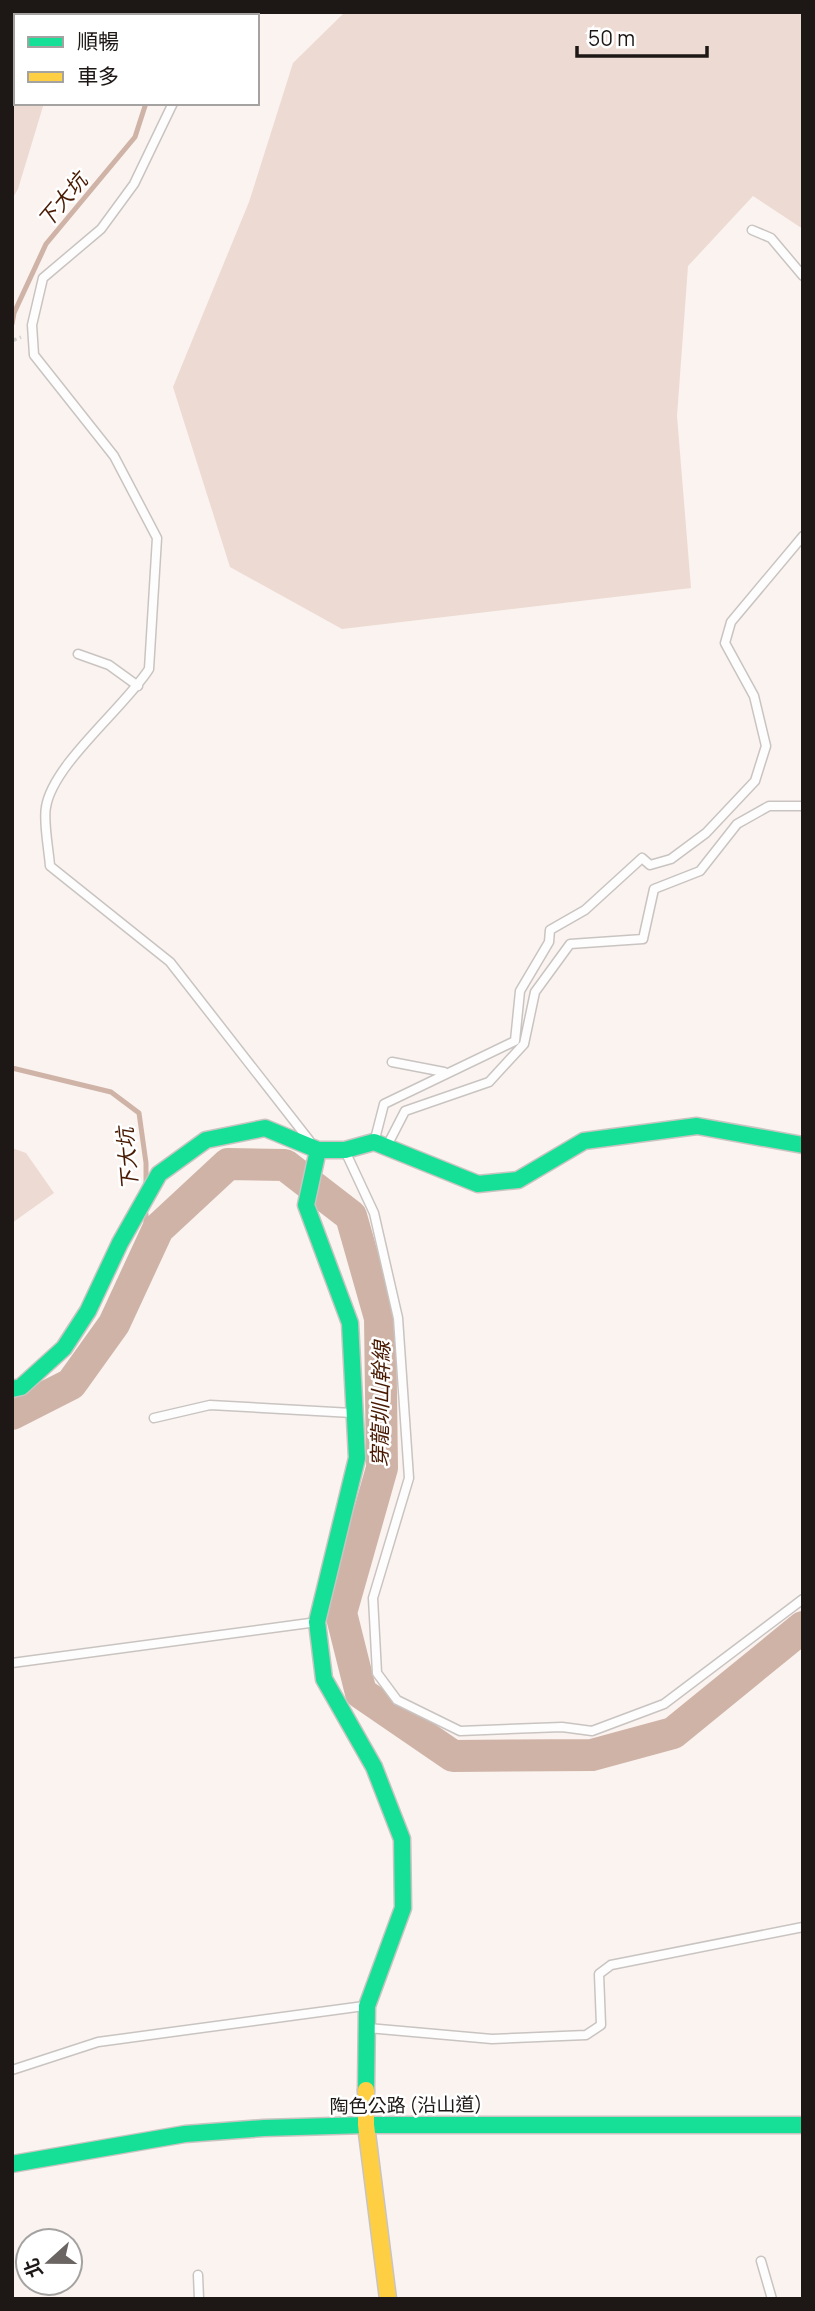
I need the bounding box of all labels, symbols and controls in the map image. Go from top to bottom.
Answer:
legend [14,14,259,105]
scale bar [577,14,706,58]
text: 50 m [588,24,635,52]
text: 順暢 [77,27,119,55]
text: 車多 [77,62,119,90]
water label: 下大坑 [31,165,95,233]
water label: 下大坑 [110,1123,144,1192]
water label: 穿龍圳山幹線 [365,1339,395,1467]
street label: 陶色公路 (沿山道) [329,2091,483,2119]
north arrow [14,2227,84,2297]
text: 北 [18,2255,49,2282]

